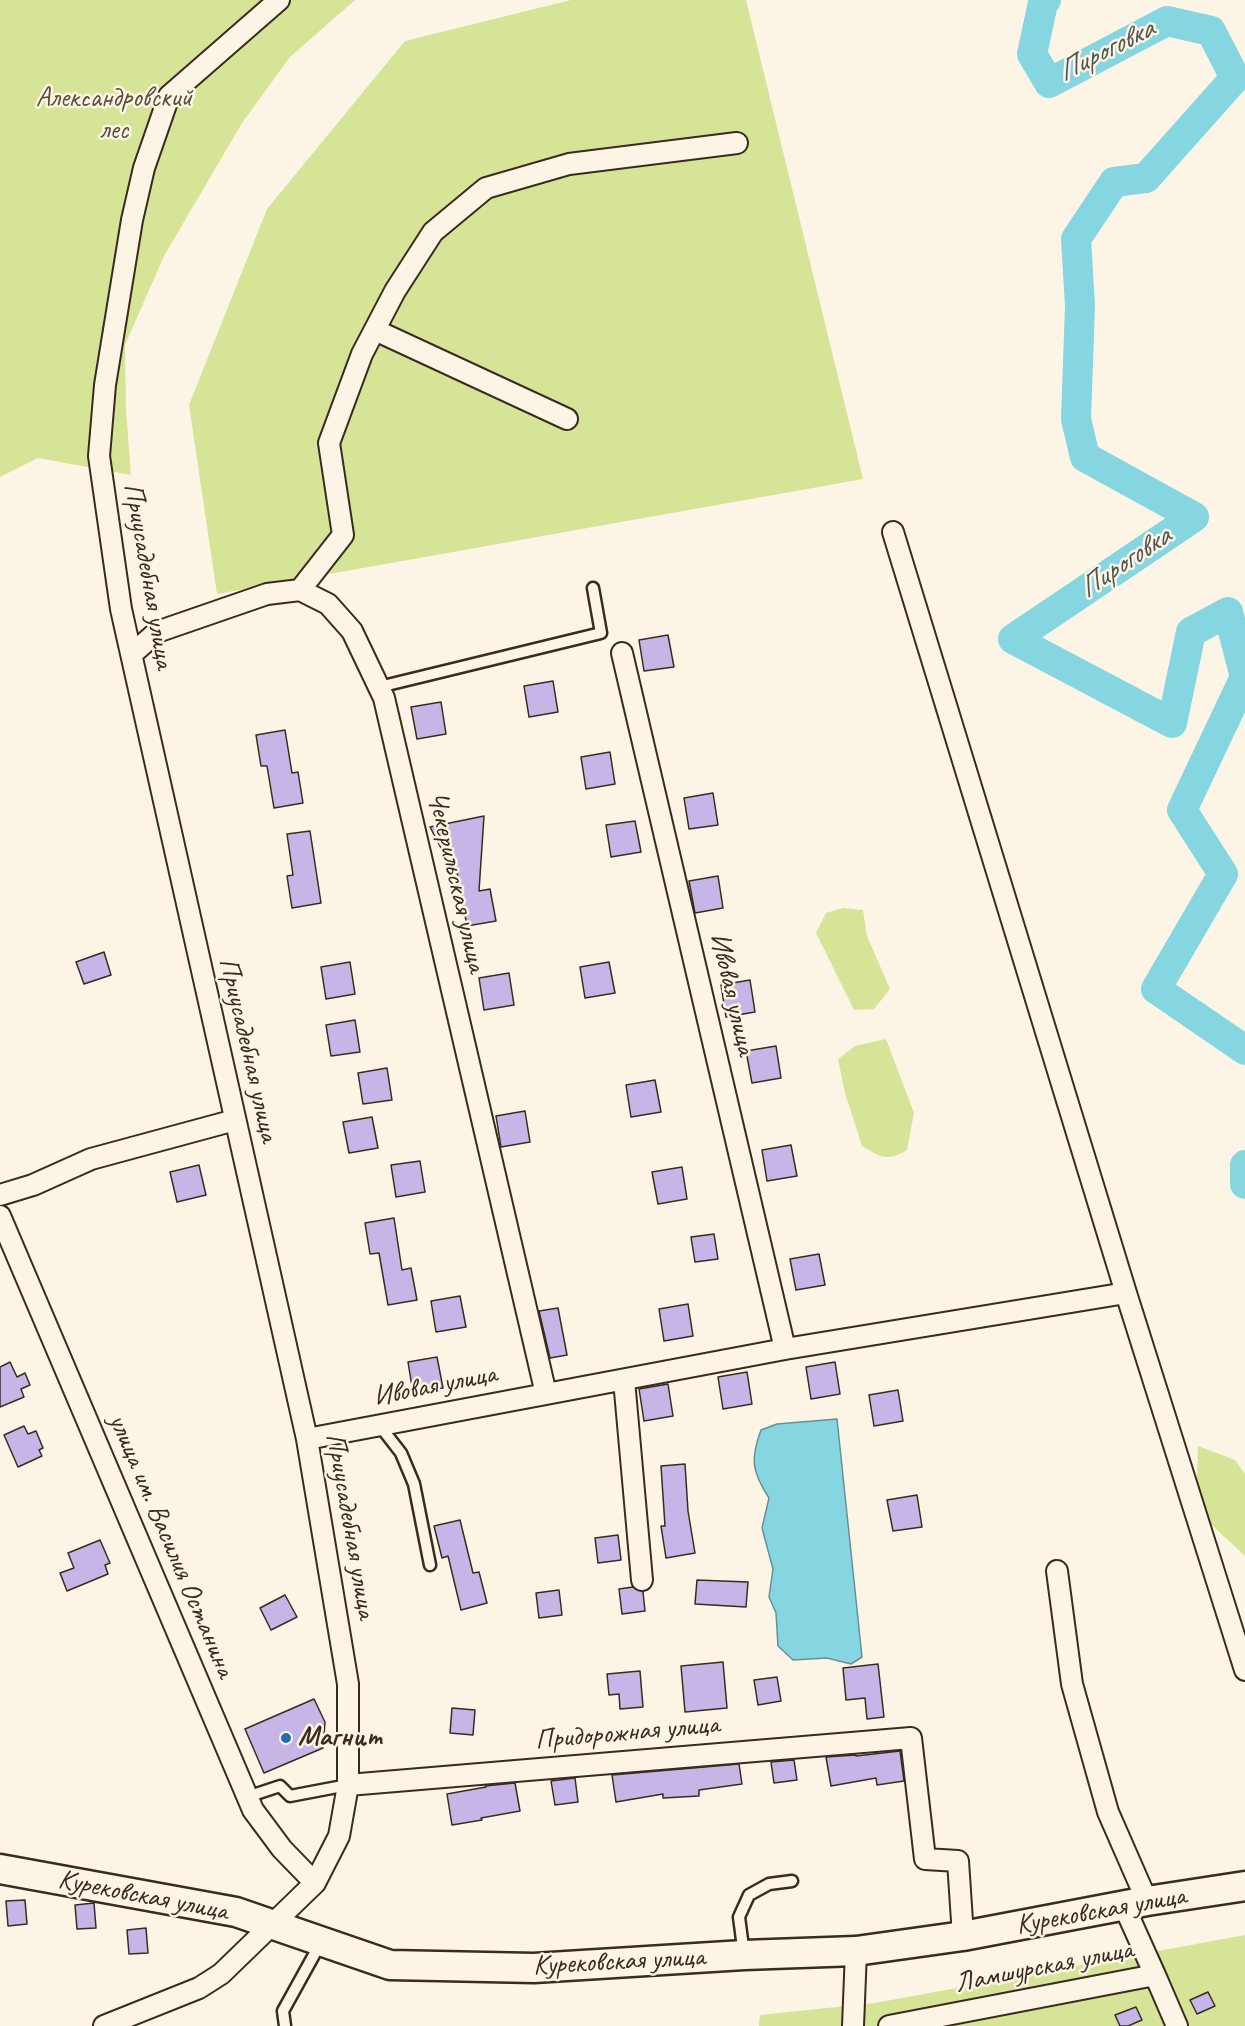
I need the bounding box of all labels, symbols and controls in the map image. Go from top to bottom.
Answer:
water label: Пироговка [1052,11,1160,91]
park label: Александровский лес [36,82,192,148]
street label: Приусадебная улица [115,481,181,671]
water label: Пироговка [1072,519,1178,607]
street label: Чекерильская улица [419,788,493,976]
street label: Ивовая улица [702,930,762,1058]
street label: Приусадебная улица [210,955,286,1145]
street label: Ивовая улица [371,1358,499,1414]
street label: улица им. Василия Останина [100,1409,242,1683]
street label: Приусадебная улица [317,1431,383,1621]
street label: Придорожная улица [534,1708,720,1758]
place label: Магнит [298,1721,383,1755]
marker: Магнит [279,1731,293,1745]
street label: Курековская улица [55,1863,231,1929]
street label: Курековская улица [1013,1880,1189,1942]
street label: Ламшурская улица [952,1933,1136,2001]
street label: Курековская улица [532,1941,706,1983]

